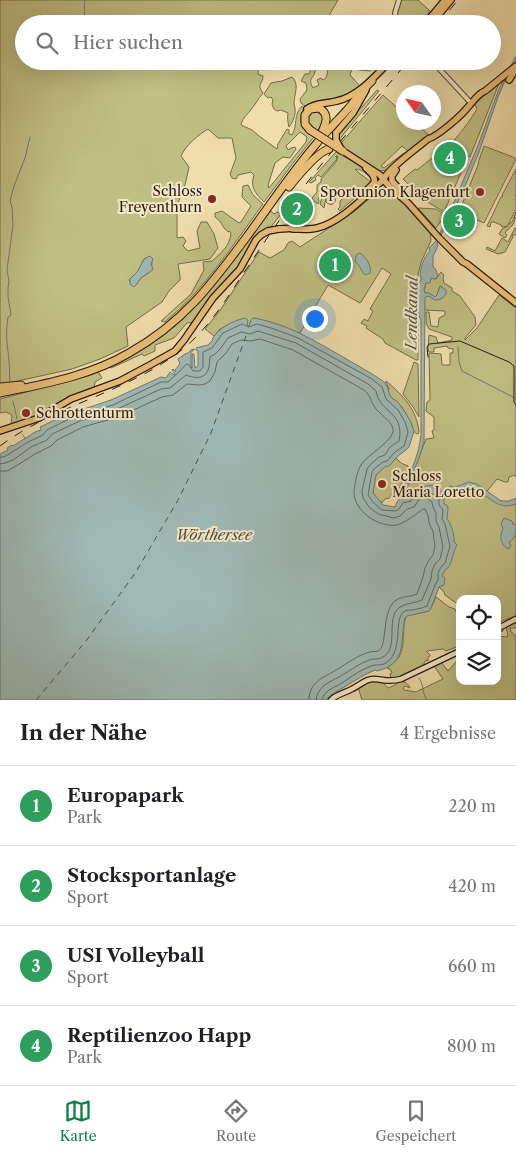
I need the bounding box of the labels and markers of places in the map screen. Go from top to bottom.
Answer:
pin: 4 [434,139,466,177]
place label: Schloss Freyenthurn [119,182,202,216]
place label: Sportunion Klagenfurt [320,183,470,201]
marker: Sportunion Klagenfurt [474,186,486,198]
pin: 2 [281,190,313,228]
marker: Schloss Freyenthurn [206,193,218,205]
pin: 3 [443,202,475,240]
pin: 1 [319,246,351,284]
place label: Schrottenturm [36,404,134,422]
marker: Schrottenturm [20,407,32,419]
place label: Schloss Maria Loretto [392,467,484,501]
marker: Schloss Maria Loretto [376,478,388,490]

